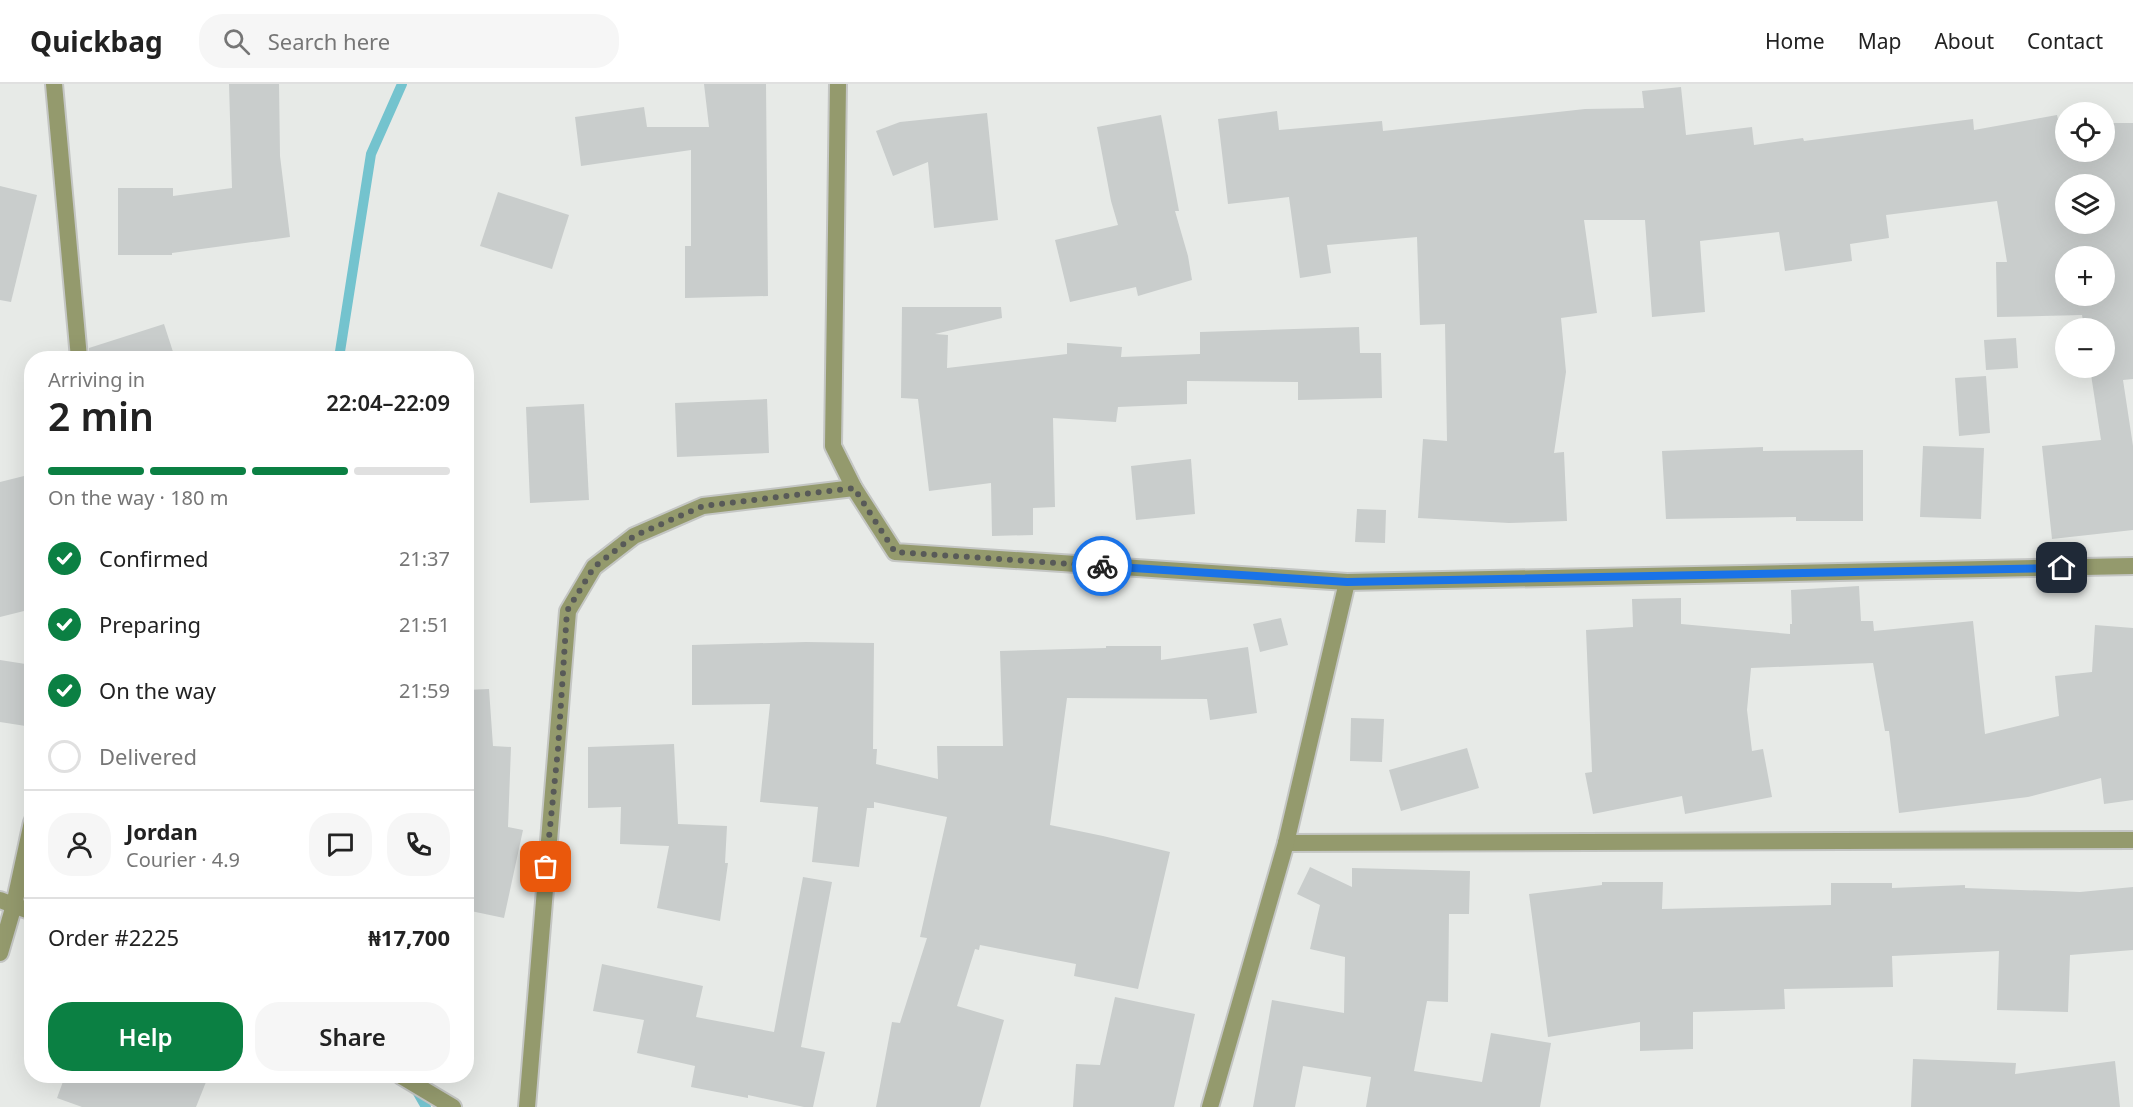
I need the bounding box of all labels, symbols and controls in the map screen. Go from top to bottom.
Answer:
search box [199,14,619,68]
text: Quickbag [30,22,163,60]
icon: search [220,25,253,58]
text: Search here [268,26,390,56]
text: Home [1765,27,1825,55]
text: Map [1858,27,1901,55]
text: About [1934,27,1994,55]
text: Contact [2027,27,2103,55]
map controls [2055,102,2115,378]
button: locate [2055,102,2115,162]
button: layers [2055,174,2115,234]
button: + [2055,246,2115,306]
button: − [2055,318,2115,378]
text: Arriving in [48,366,145,393]
text: 22:04–22:09 [326,387,450,417]
text: 2 min [48,389,154,442]
text: On the way · 180 m [48,484,228,511]
courier [1072,536,1132,596]
icon: check [48,542,81,575]
pin [2036,542,2087,593]
text: Confirmed [99,543,209,573]
text: 21:37 [399,545,450,572]
icon: bike [1086,550,1119,583]
icon: home [2045,551,2078,584]
icon: check [48,608,81,641]
text: Preparing [99,609,201,639]
text: 21:51 [399,611,450,638]
icon: check [48,674,81,707]
text: On the way [99,675,216,705]
text: 21:59 [399,677,450,704]
text: Delivered [99,741,197,771]
button: person [48,813,111,876]
button: chat [309,813,372,876]
button: phone [387,813,450,876]
text: Jordan [126,816,198,846]
pin [520,841,571,892]
text: Courier · 4.9 [126,846,240,873]
icon: bag [529,850,562,883]
text: Order #2225 [48,922,179,952]
text: ₦17,700 [368,922,450,952]
button: Help [48,1002,243,1071]
button: Share [255,1002,450,1071]

